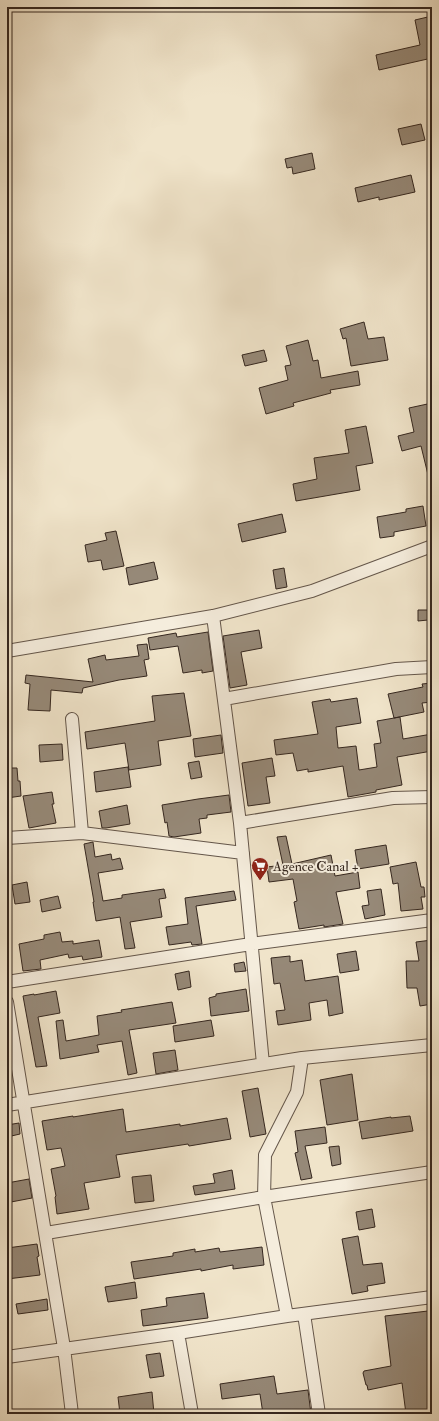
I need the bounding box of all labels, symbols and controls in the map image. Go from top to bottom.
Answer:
supermarket icon: Agence Canal + [250,856,270,881]
place label: Agence Canal + [272,858,359,875]

